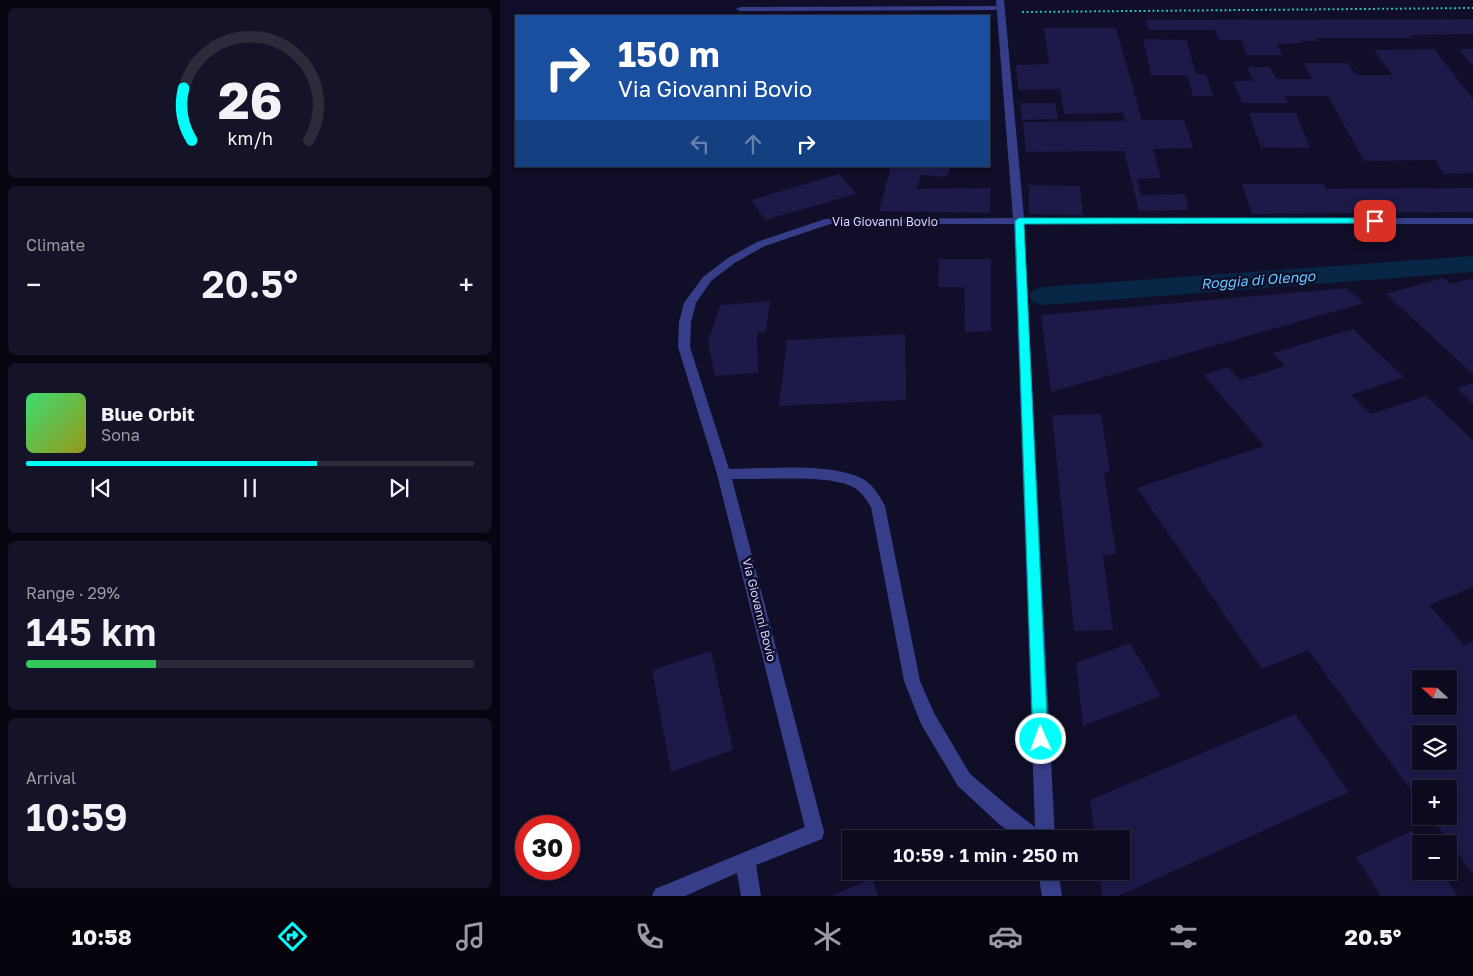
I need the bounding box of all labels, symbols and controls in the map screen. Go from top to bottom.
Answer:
text: 150 m [618,33,720,75]
icon: right [535,35,600,100]
text: 26 [218,68,282,130]
text: Via Giovanni Bovio [618,75,812,102]
text: km/h [227,127,273,149]
icon: left [686,130,714,158]
icon: ahead [739,130,767,158]
icon: right [792,130,820,158]
pin [1354,200,1396,242]
icon: arrive [1361,207,1389,235]
street label: Via Giovanni Bovio [832,214,938,229]
text: Climate [26,235,85,255]
text: 20.5° [202,261,298,306]
water label: Roggia di Olengo [1200,267,1317,292]
text: − [26,268,41,301]
text: + [459,268,474,301]
text: Blue Orbit [101,402,195,425]
text: Sona [101,425,140,445]
icon: previous [87,474,115,502]
icon: pause [236,474,264,502]
icon: next [385,474,413,502]
street label: Via Giovanni Bovio [739,557,780,663]
text: Range · 29% [26,583,120,603]
text: 145 km [26,609,156,654]
north arrow [1412,670,1458,715]
map controls [1412,670,1457,880]
position arrow [1014,712,1066,764]
button: layers [1412,725,1457,770]
text: Arrival [26,768,76,788]
button: + [1412,780,1457,825]
text: 10:59 [26,794,128,839]
speed limit sign: 30 [515,815,580,880]
button: − [1412,835,1457,880]
text: 10:59 · 1 min · 250 m [893,843,1079,866]
icon: directions [275,919,310,954]
icon: music [453,919,488,954]
icon: phone [632,919,667,954]
icon: climate [810,919,845,954]
icon: car [988,919,1023,954]
icon: filters [1166,919,1201,954]
text: 10:58 [72,923,132,950]
text: 20.5° [1345,923,1401,950]

